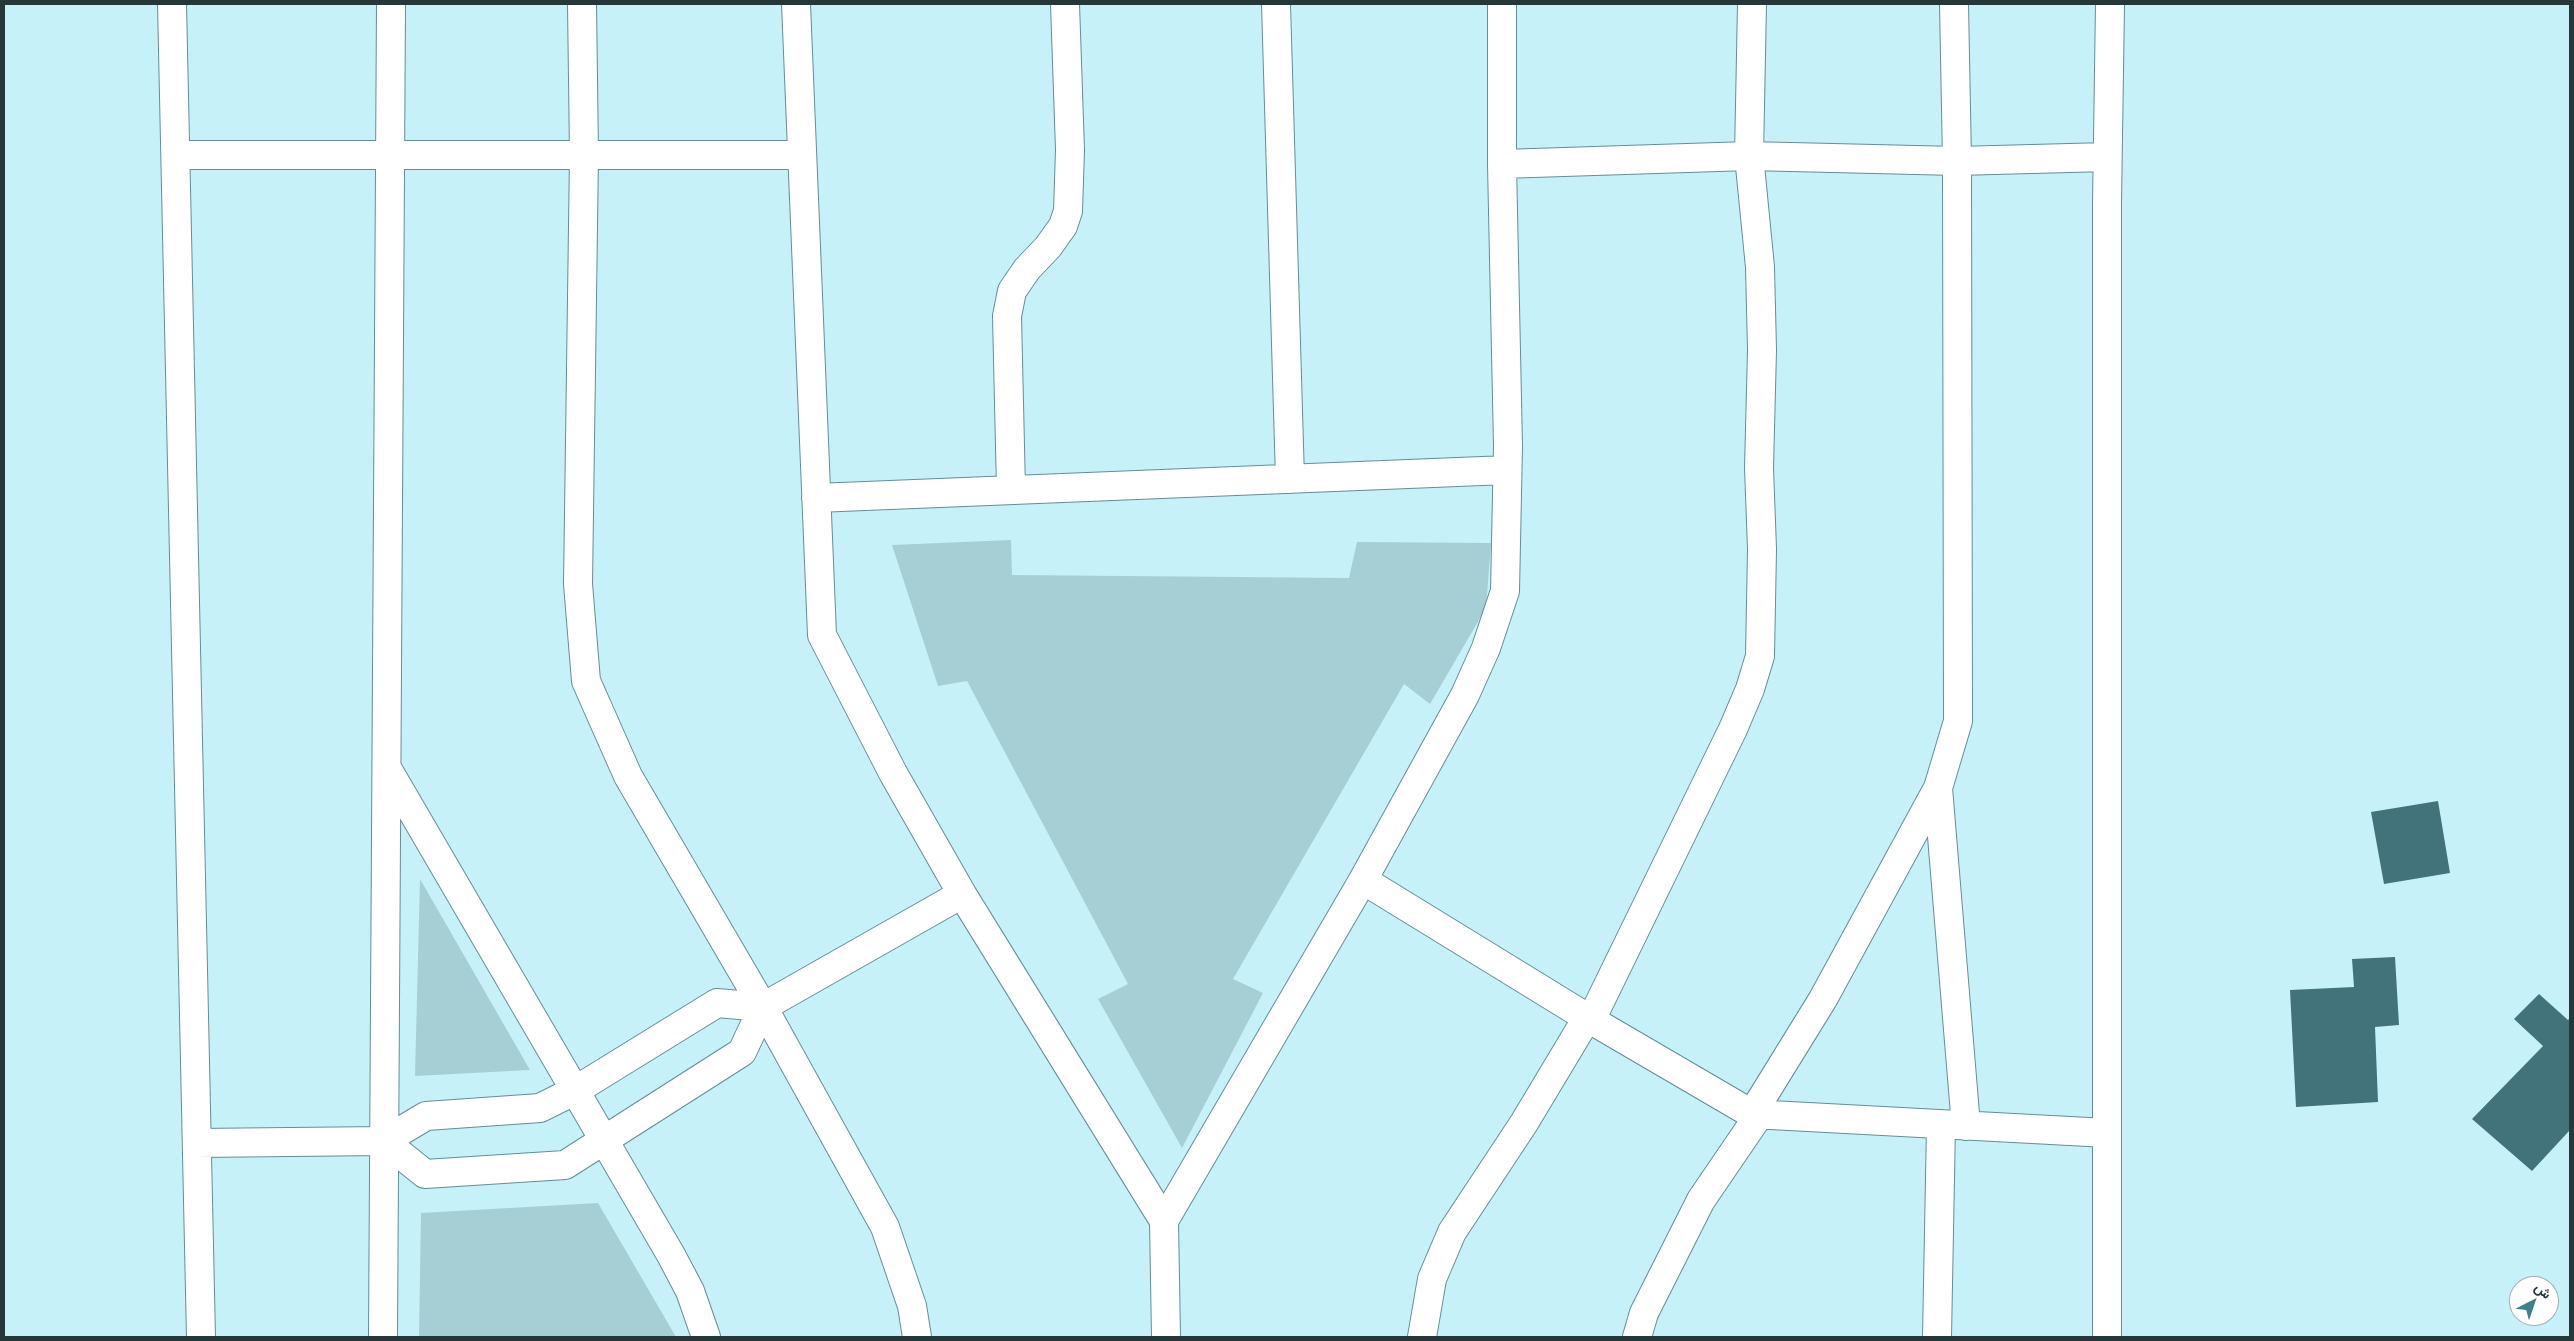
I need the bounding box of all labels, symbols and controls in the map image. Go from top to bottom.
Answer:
north arrow [2509,1276,2559,1326]
text: ش [2532,1279,2555,1302]

